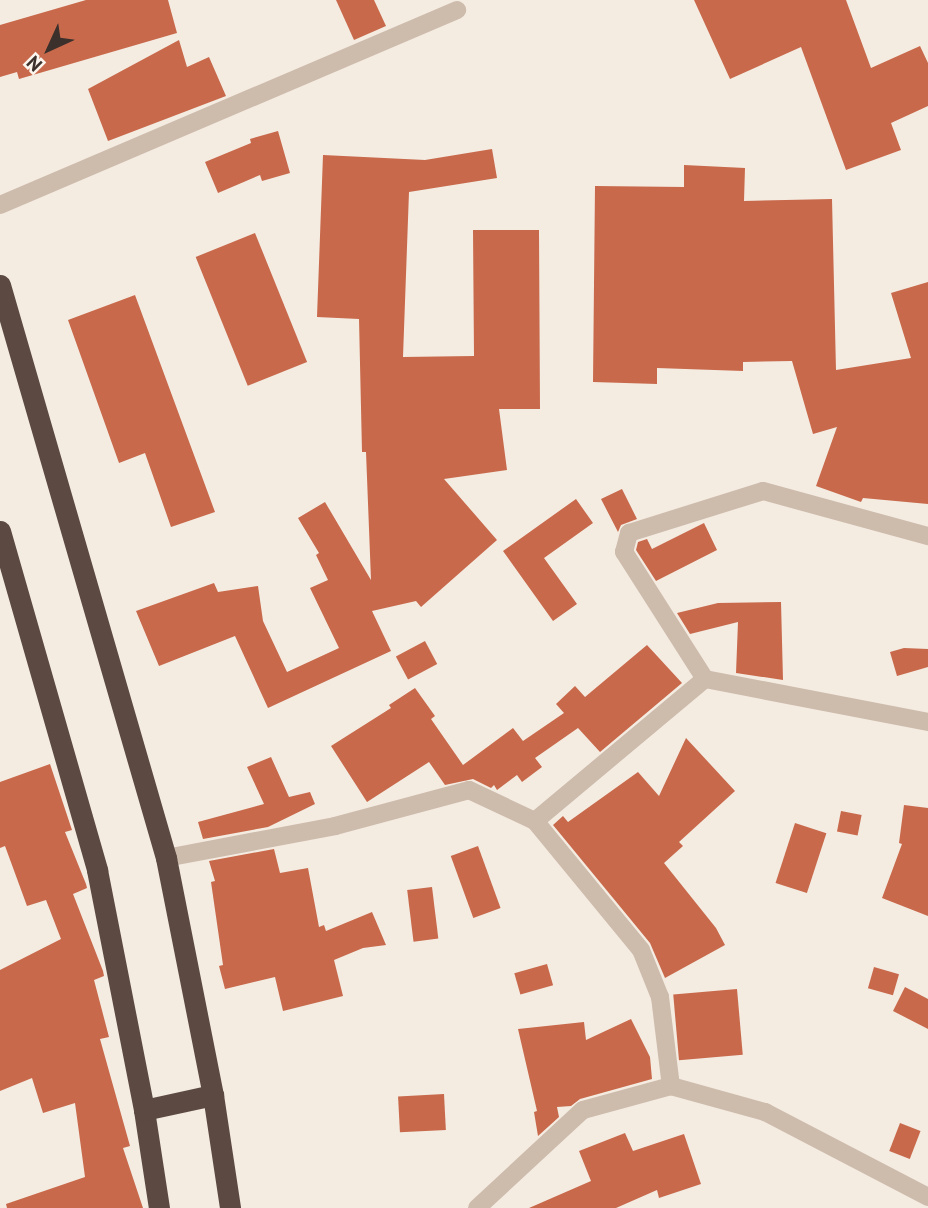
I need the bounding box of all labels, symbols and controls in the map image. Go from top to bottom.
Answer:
north arrow [14,14,84,84]
text: N [21,51,47,77]

